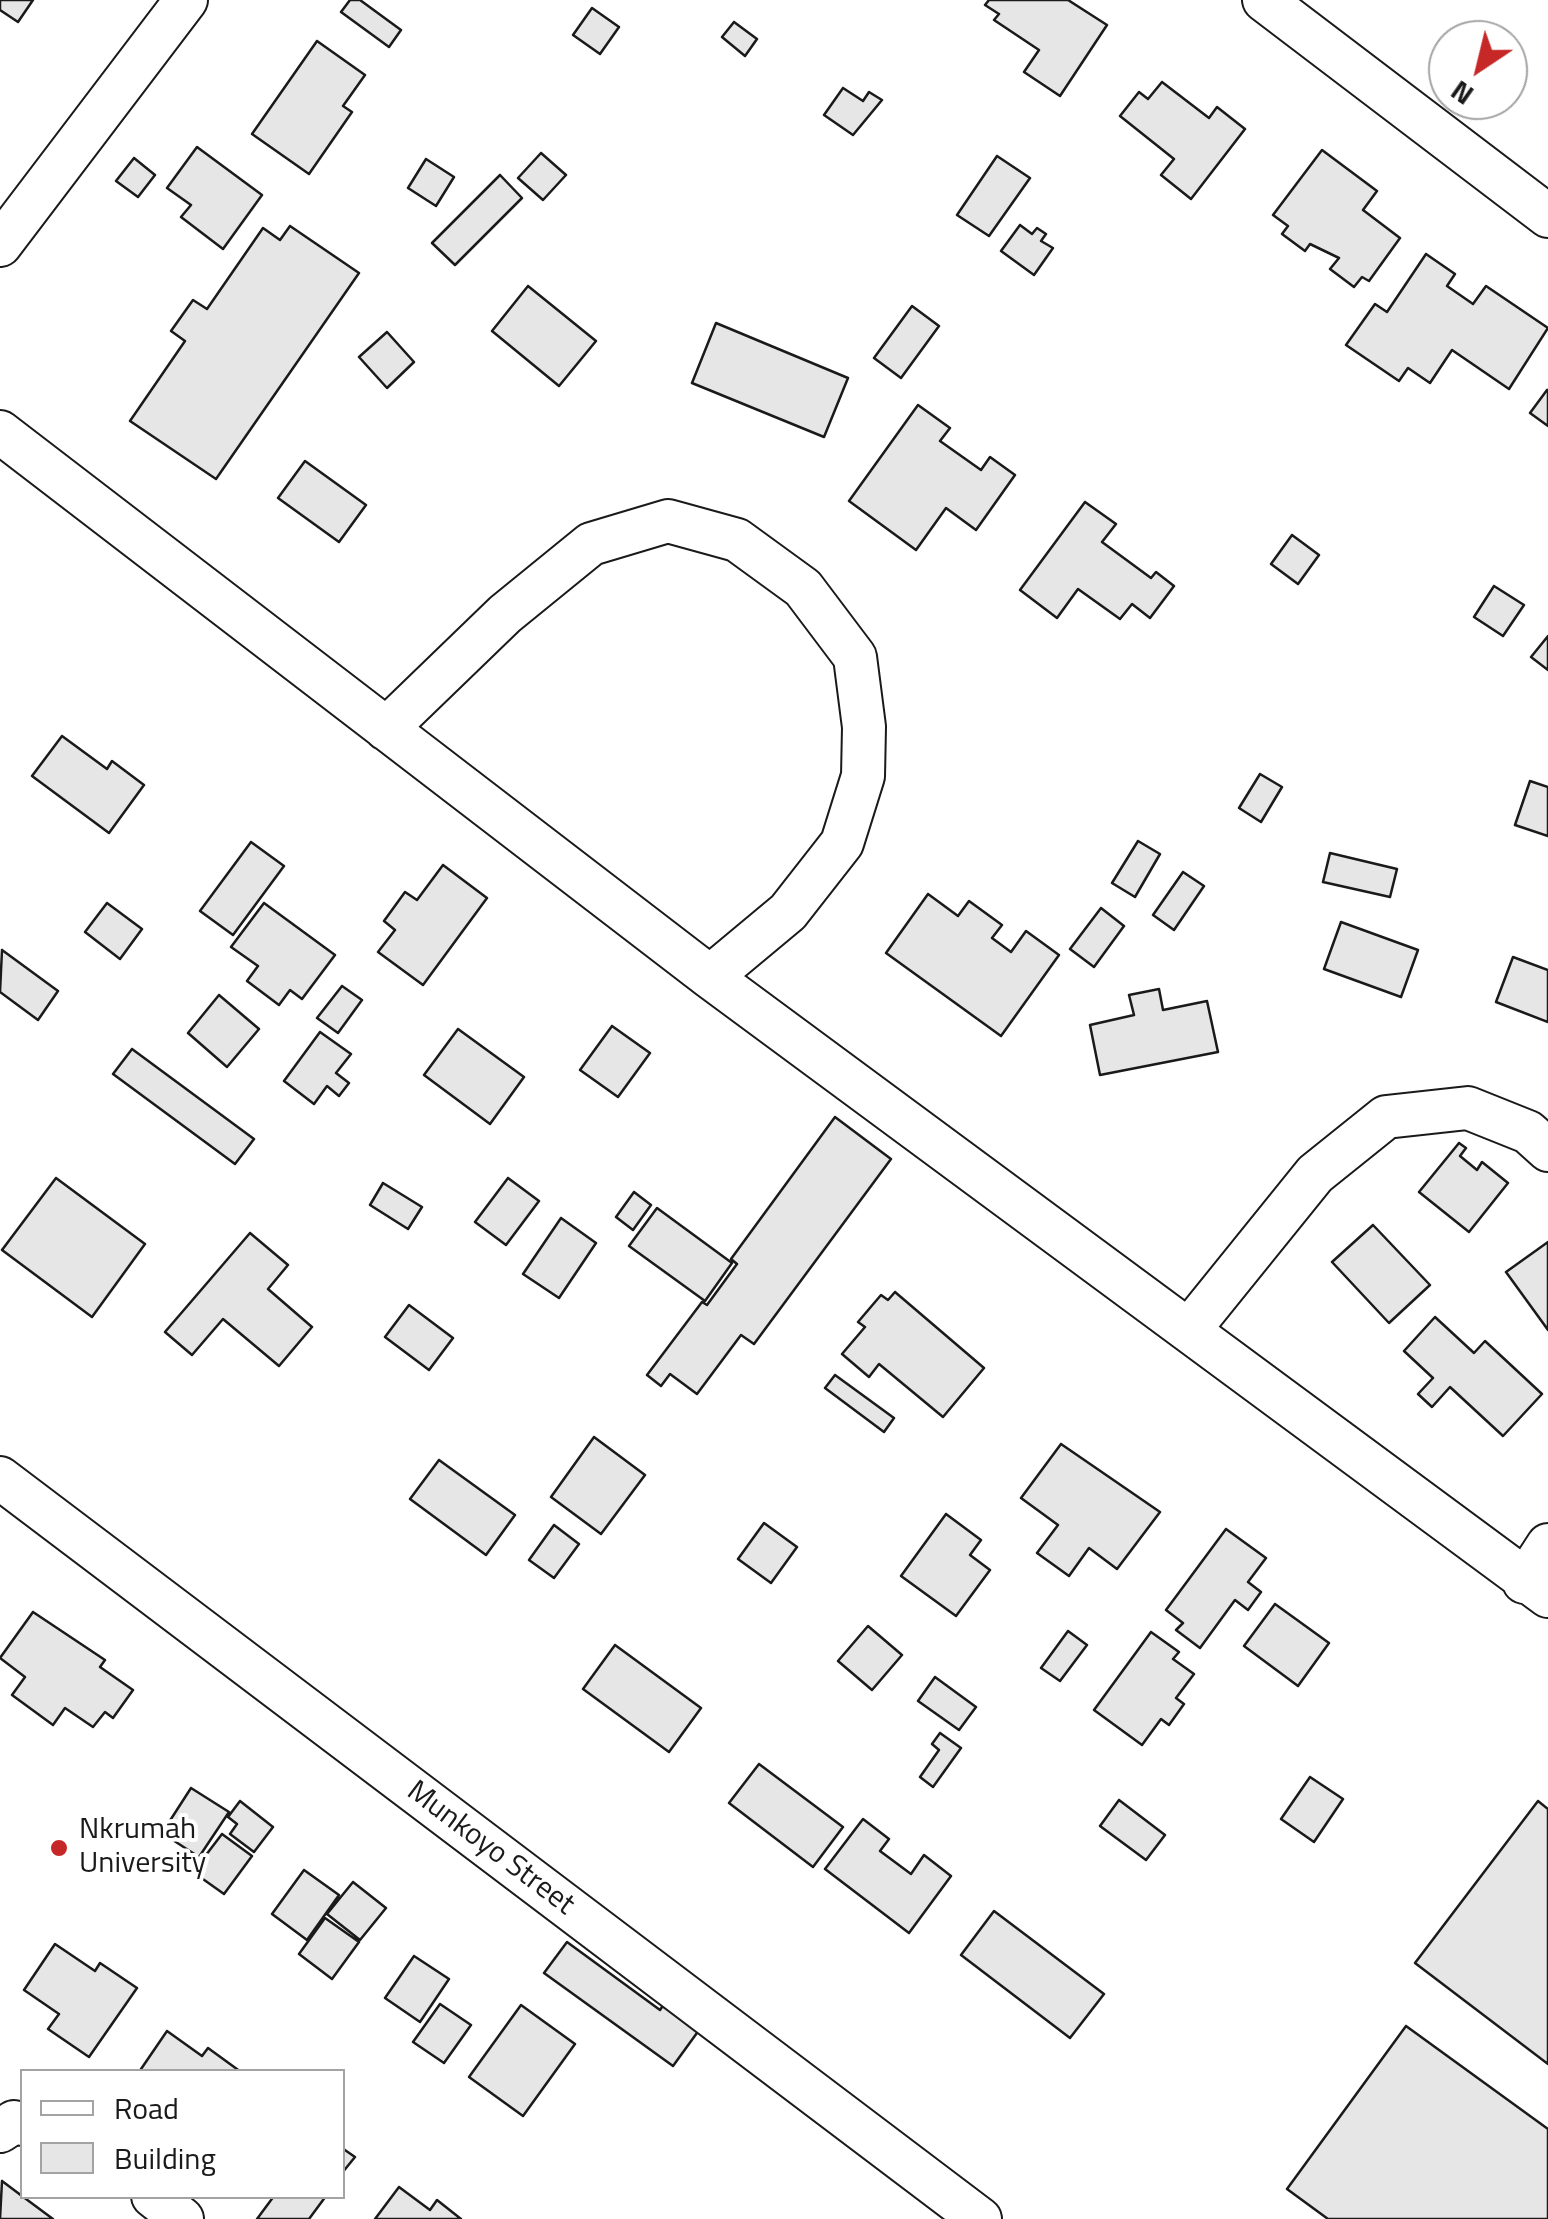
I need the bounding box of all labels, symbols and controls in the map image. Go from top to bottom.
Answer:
north arrow [1428,20,1528,120]
text: N [1441,70,1482,117]
street label: Munkoyo Street [399,1774,581,1924]
place label: Nkrumah University [79,1813,206,1884]
marker: Nkrumah University [48,1837,70,1859]
legend [20,2069,345,2199]
text: Road [114,2085,179,2131]
text: Building [114,2135,216,2181]

